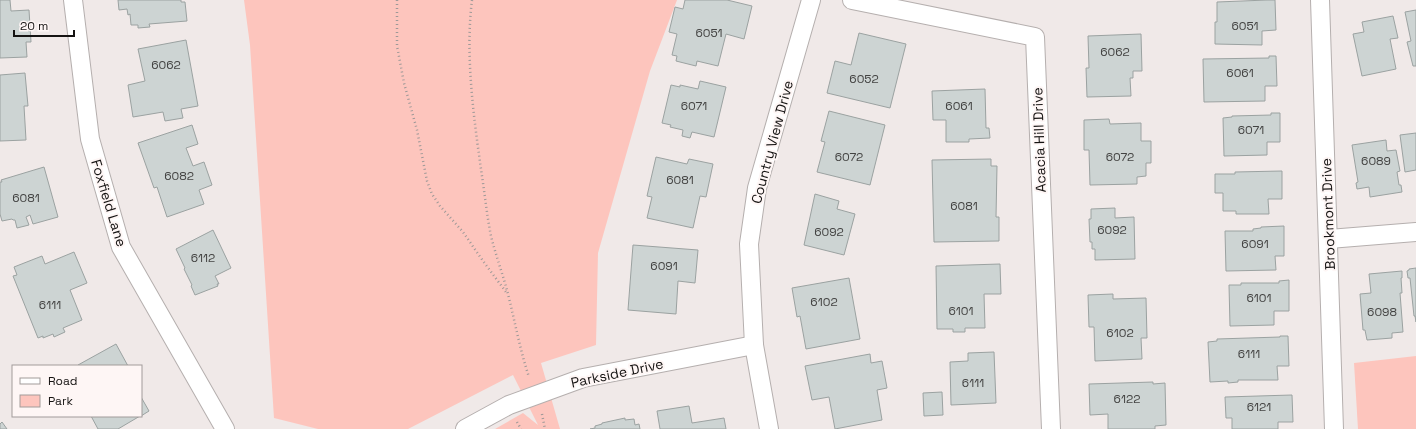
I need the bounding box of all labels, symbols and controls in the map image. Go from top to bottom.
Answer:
scale bar [14,12,74,38]
text: 20 m [20,18,48,34]
house number: 6051 [1231,18,1259,34]
house number: 6051 [695,25,723,41]
house number: 6062 [1100,44,1130,60]
house number: 6062 [151,57,181,73]
house number: 6061 [1226,65,1254,81]
house number: 6052 [849,71,879,87]
street label: Country View Drive [747,78,797,206]
street label: Acacia Hill Drive [1028,87,1050,193]
house number: 6071 [681,98,707,114]
house number: 6061 [945,98,973,114]
house number: 6071 [1238,122,1264,138]
house number: 6072 [835,149,863,165]
house number: 6072 [1106,149,1134,165]
house number: 6089 [1361,153,1391,169]
street label: Foxfield Lane [87,157,131,249]
street label: Brookmont Drive [1317,158,1339,270]
house number: 6082 [164,168,194,184]
house number: 6081 [666,172,694,188]
house number: 6081 [12,190,40,206]
house number: 6081 [950,198,978,214]
house number: 6092 [1097,222,1127,238]
house number: 6092 [814,224,844,240]
house number: 6091 [1241,236,1269,252]
house number: 6112 [191,250,215,266]
house number: 6091 [650,258,678,274]
house number: 6101 [1246,290,1272,306]
house number: 6102 [810,294,838,310]
house number: 6111 [39,297,61,313]
house number: 6101 [948,303,974,319]
house number: 6098 [1367,304,1397,320]
house number: 6102 [1106,325,1134,341]
house number: 6111 [1238,346,1260,362]
street label: Parkside Drive [569,354,665,392]
legend [12,365,142,417]
text: Road [48,373,77,389]
house number: 6111 [962,375,984,391]
house number: 6122 [1114,391,1140,407]
text: Park [48,393,73,409]
house number: 6121 [1247,399,1271,415]

